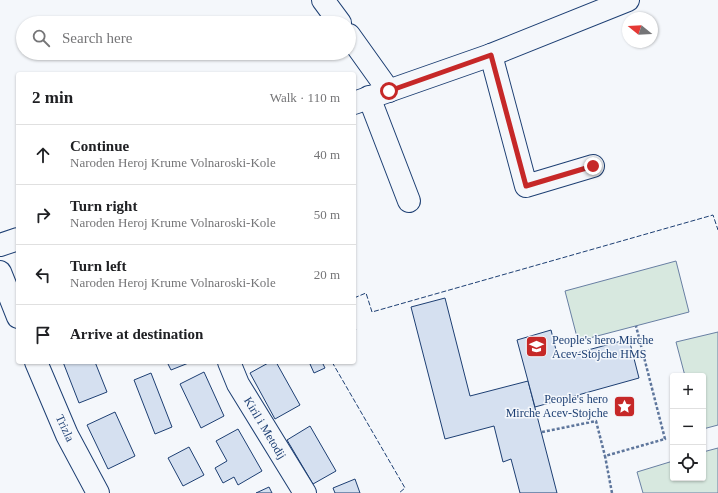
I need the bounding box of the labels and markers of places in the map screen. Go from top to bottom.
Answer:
place label: People's hero Mirche Acev-Stojche HMS [552,333,653,361]
school or university icon: People's hero Mirche Acev-Stojche HMS [523,334,549,360]
place label: People's hero Mirche Acev-Stojche [506,392,608,420]
place icon: People's hero Mirche Acev-Stojche [611,393,637,419]

